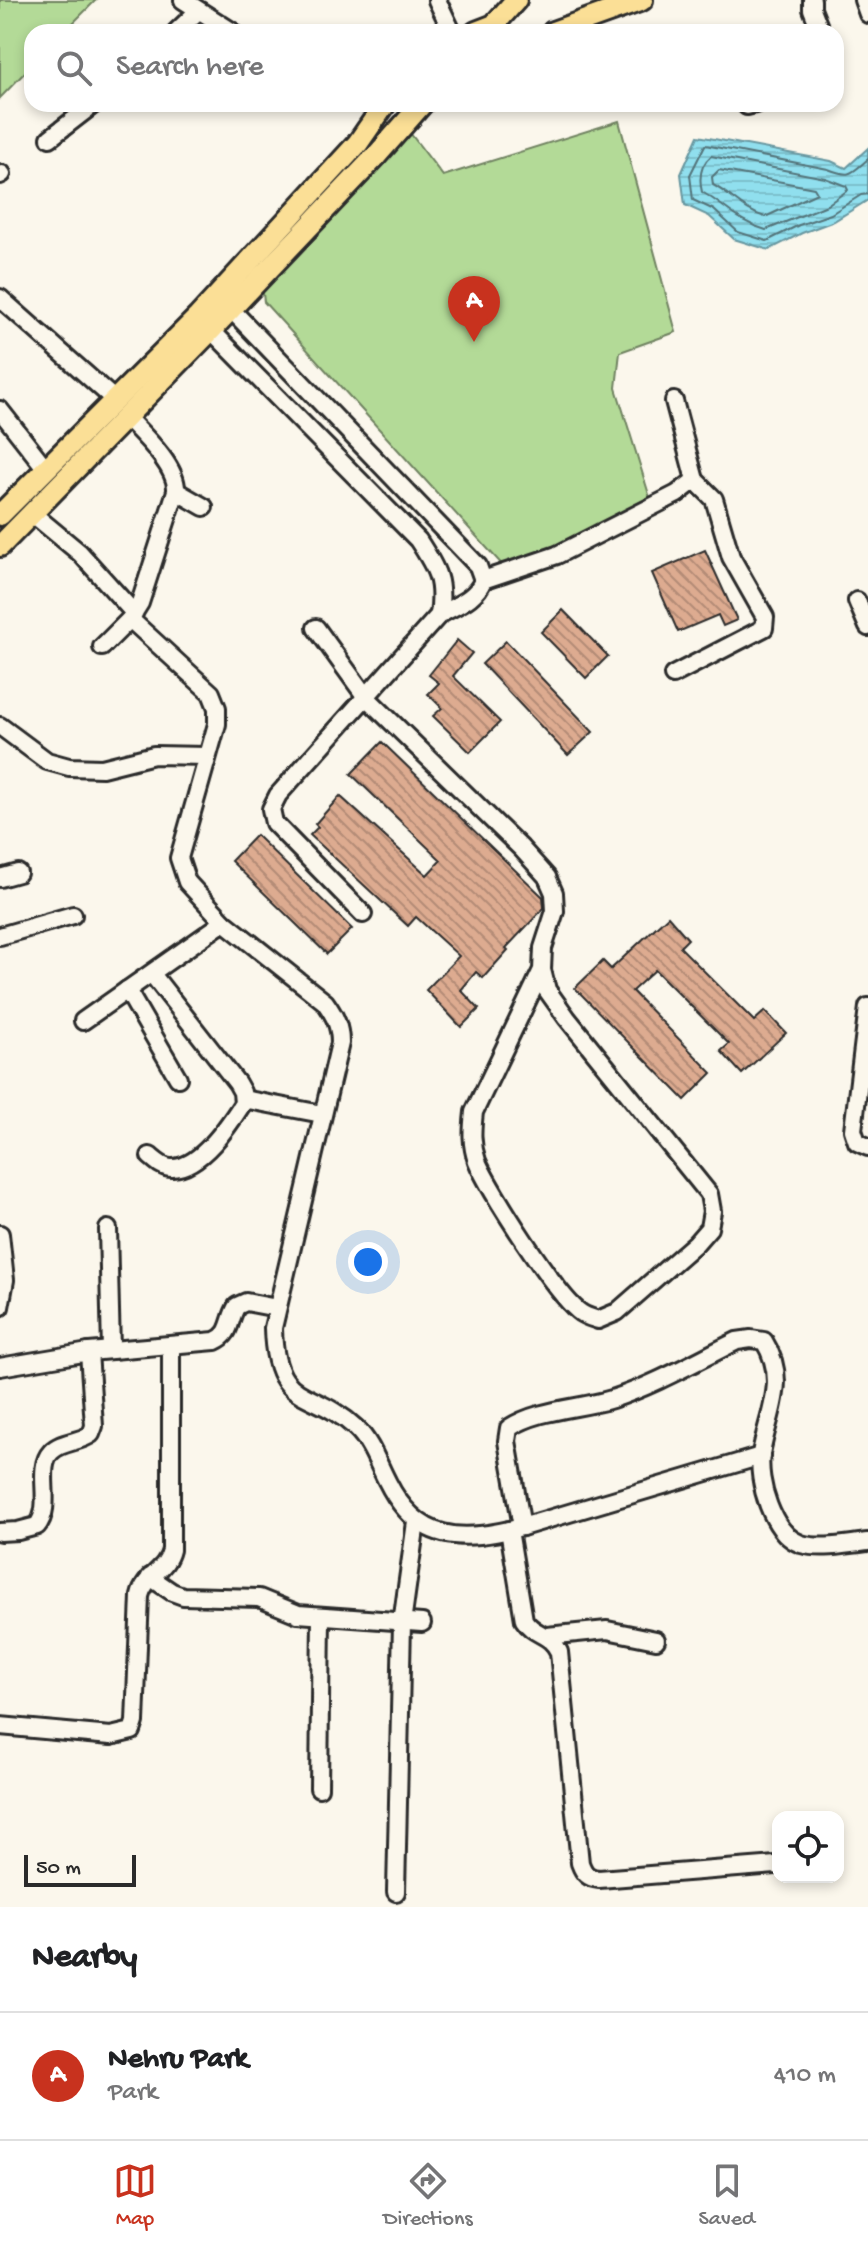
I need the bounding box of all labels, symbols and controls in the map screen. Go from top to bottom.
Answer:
search box [24,24,844,112]
icon: search [52,46,96,90]
text: Search here [116,51,264,86]
pin: A [448,276,500,342]
your location [348,1242,388,1282]
map controls [772,1811,844,1883]
button: locate [772,1811,844,1883]
scale bar [24,1851,136,1887]
text: 50 m [36,1856,81,1882]
text: Nearby [32,1939,137,1979]
text: Nehru Park [108,2043,248,2078]
text: A [50,2061,66,2092]
text: 410 m [774,2061,836,2092]
text: Park [108,2078,158,2109]
tab: Map [113,2159,157,2233]
tab: Directions [383,2159,473,2233]
tab: Saved [699,2159,755,2233]

